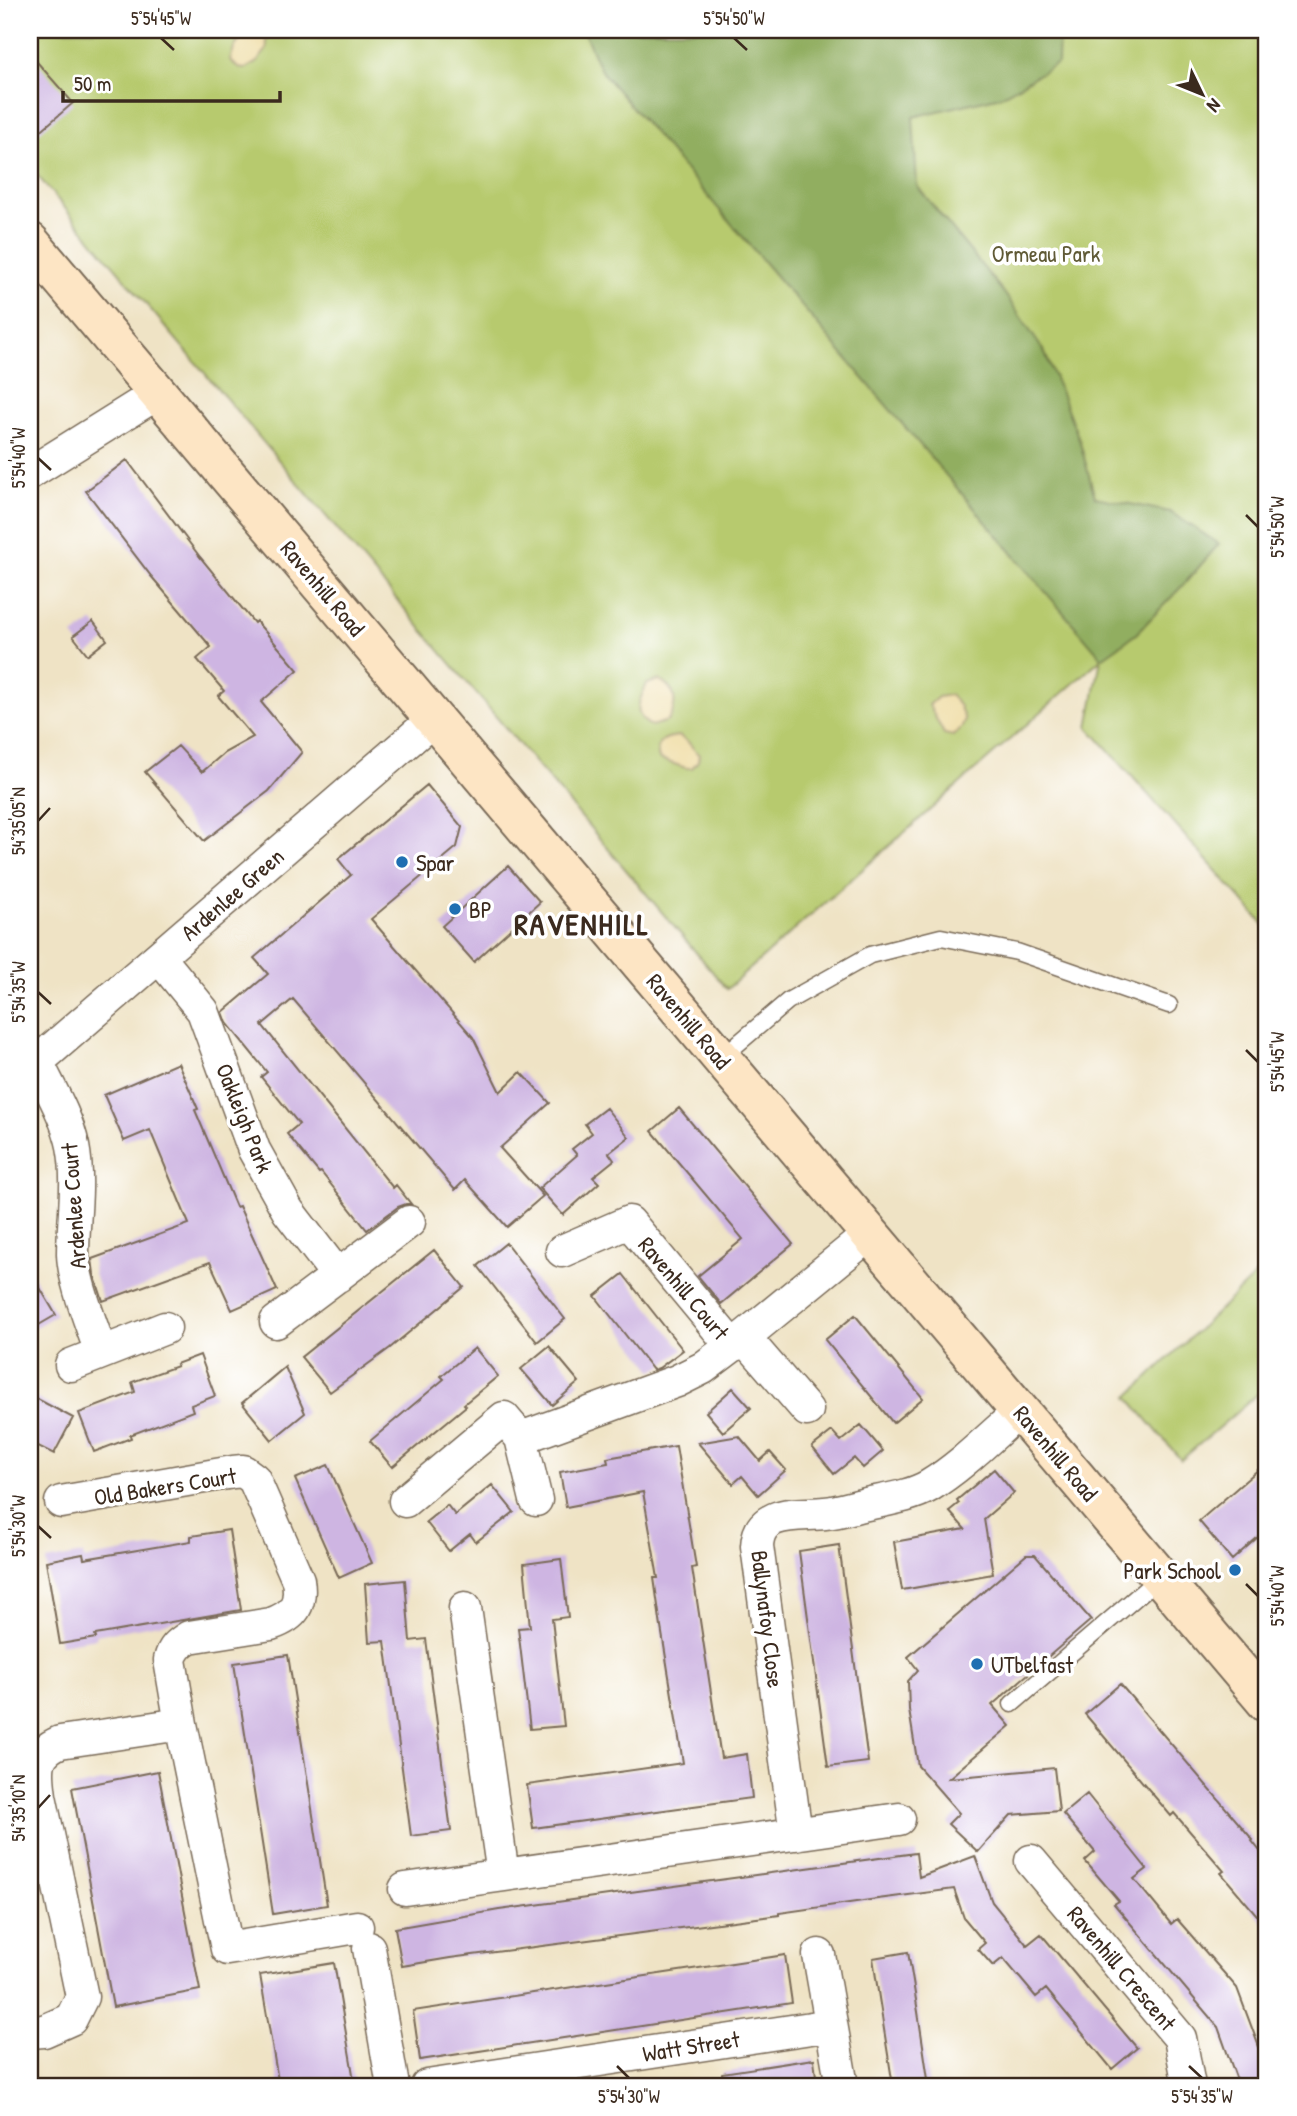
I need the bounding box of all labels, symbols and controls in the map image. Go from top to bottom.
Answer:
text: 5°54'45"W [131,6,191,31]
text: 5°54'50"W [703,6,765,31]
scale bar [63,60,280,104]
north arrow [1168,60,1238,130]
text: 50 m [74,69,111,98]
text: N [1201,93,1227,118]
park label: Ormeau Park [992,238,1101,269]
text: 5°54'40"W [6,428,31,488]
text: 5°54'50"W [1265,496,1290,558]
street label: Ravenhill Road [274,534,372,642]
text: 54°35'05"N [6,787,31,855]
street label: Ardenlee Green [174,841,290,947]
place label: Spar [416,847,454,878]
marker: Spar [394,854,410,870]
place label: BP [469,894,492,925]
marker: BP [447,901,463,917]
district label: RAVENHILL [514,904,650,944]
text: 5°54'35"W [6,961,31,1023]
street label: Ravenhill Road [640,967,738,1075]
text: 5°54'45"W [1265,1032,1290,1092]
street label: Oakleigh Park [209,1059,281,1178]
street label: Ardenlee Court [53,1141,93,1270]
street label: Ravenhill Court [632,1230,737,1347]
street label: Ravenhill Road [1007,1399,1105,1507]
street label: Old Bakers Court [92,1459,239,1513]
text: 5°54'30"W [6,1495,31,1557]
street label: Ballynafoy Close [744,1548,792,1690]
place label: Park School [1123,1555,1222,1586]
marker: Park School [1227,1562,1243,1578]
text: 5°54'40"W [1265,1566,1290,1626]
place label: UTbelfast [991,1649,1074,1680]
marker: UTbelfast [969,1656,985,1672]
text: 54°35'10"N [6,1775,31,1841]
street label: Ravenhill Crescent [1061,1899,1184,2038]
street label: Watt Street [640,2023,743,2069]
text: 5°54'30"W [598,2084,660,2109]
text: 5°54'35"W [1171,2084,1233,2109]

